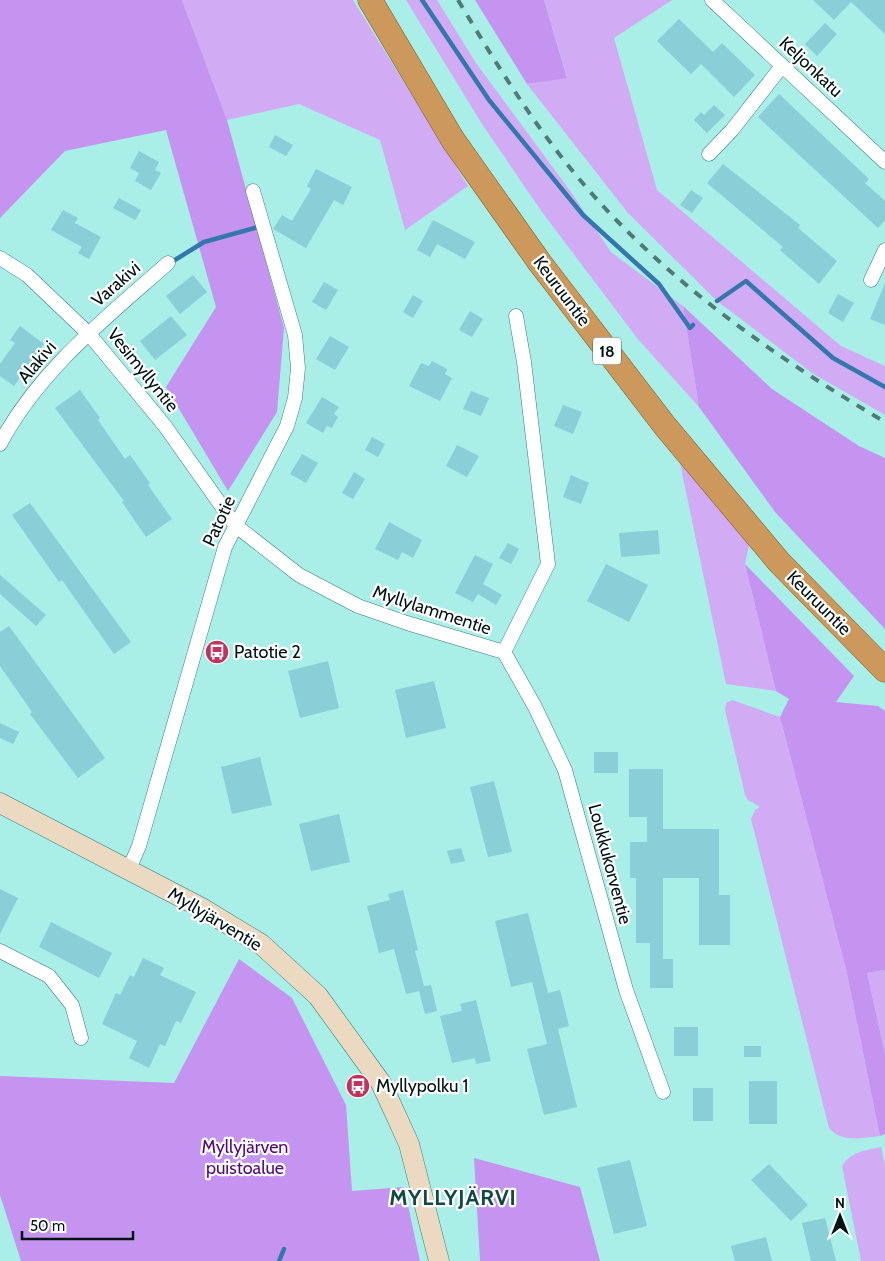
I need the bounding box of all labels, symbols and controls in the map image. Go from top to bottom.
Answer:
street label: Keljonkatu [775,32,847,102]
street label: Keuruuntie [529,252,595,330]
street label: Varakivi [87,257,145,311]
street label: Vesimyllyntie [103,324,183,416]
street label: Alakivi [13,336,61,388]
road number: 18 [593,338,621,364]
street label: Patotie [198,492,240,550]
street label: Keuruuntie [782,566,856,640]
street label: Myllylammentie [370,580,494,640]
bus stop icon: Patotie 2 [204,639,230,665]
place label: Patotie 2 [234,641,301,663]
street label: Loukkukorventie [583,801,637,927]
street label: Myllyjärventie [164,882,266,956]
bus stop icon: Myllypolku 1 [345,1073,371,1099]
place label: Myllypolku 1 [376,1075,468,1097]
park label: Myllyjärven puistoalue [202,1136,288,1179]
district label: MYLLYJÄRVI [389,1184,517,1211]
north arrow [815,1191,865,1241]
text: N [835,1194,845,1212]
scale bar [22,1208,134,1240]
text: 50 m [30,1217,65,1235]

